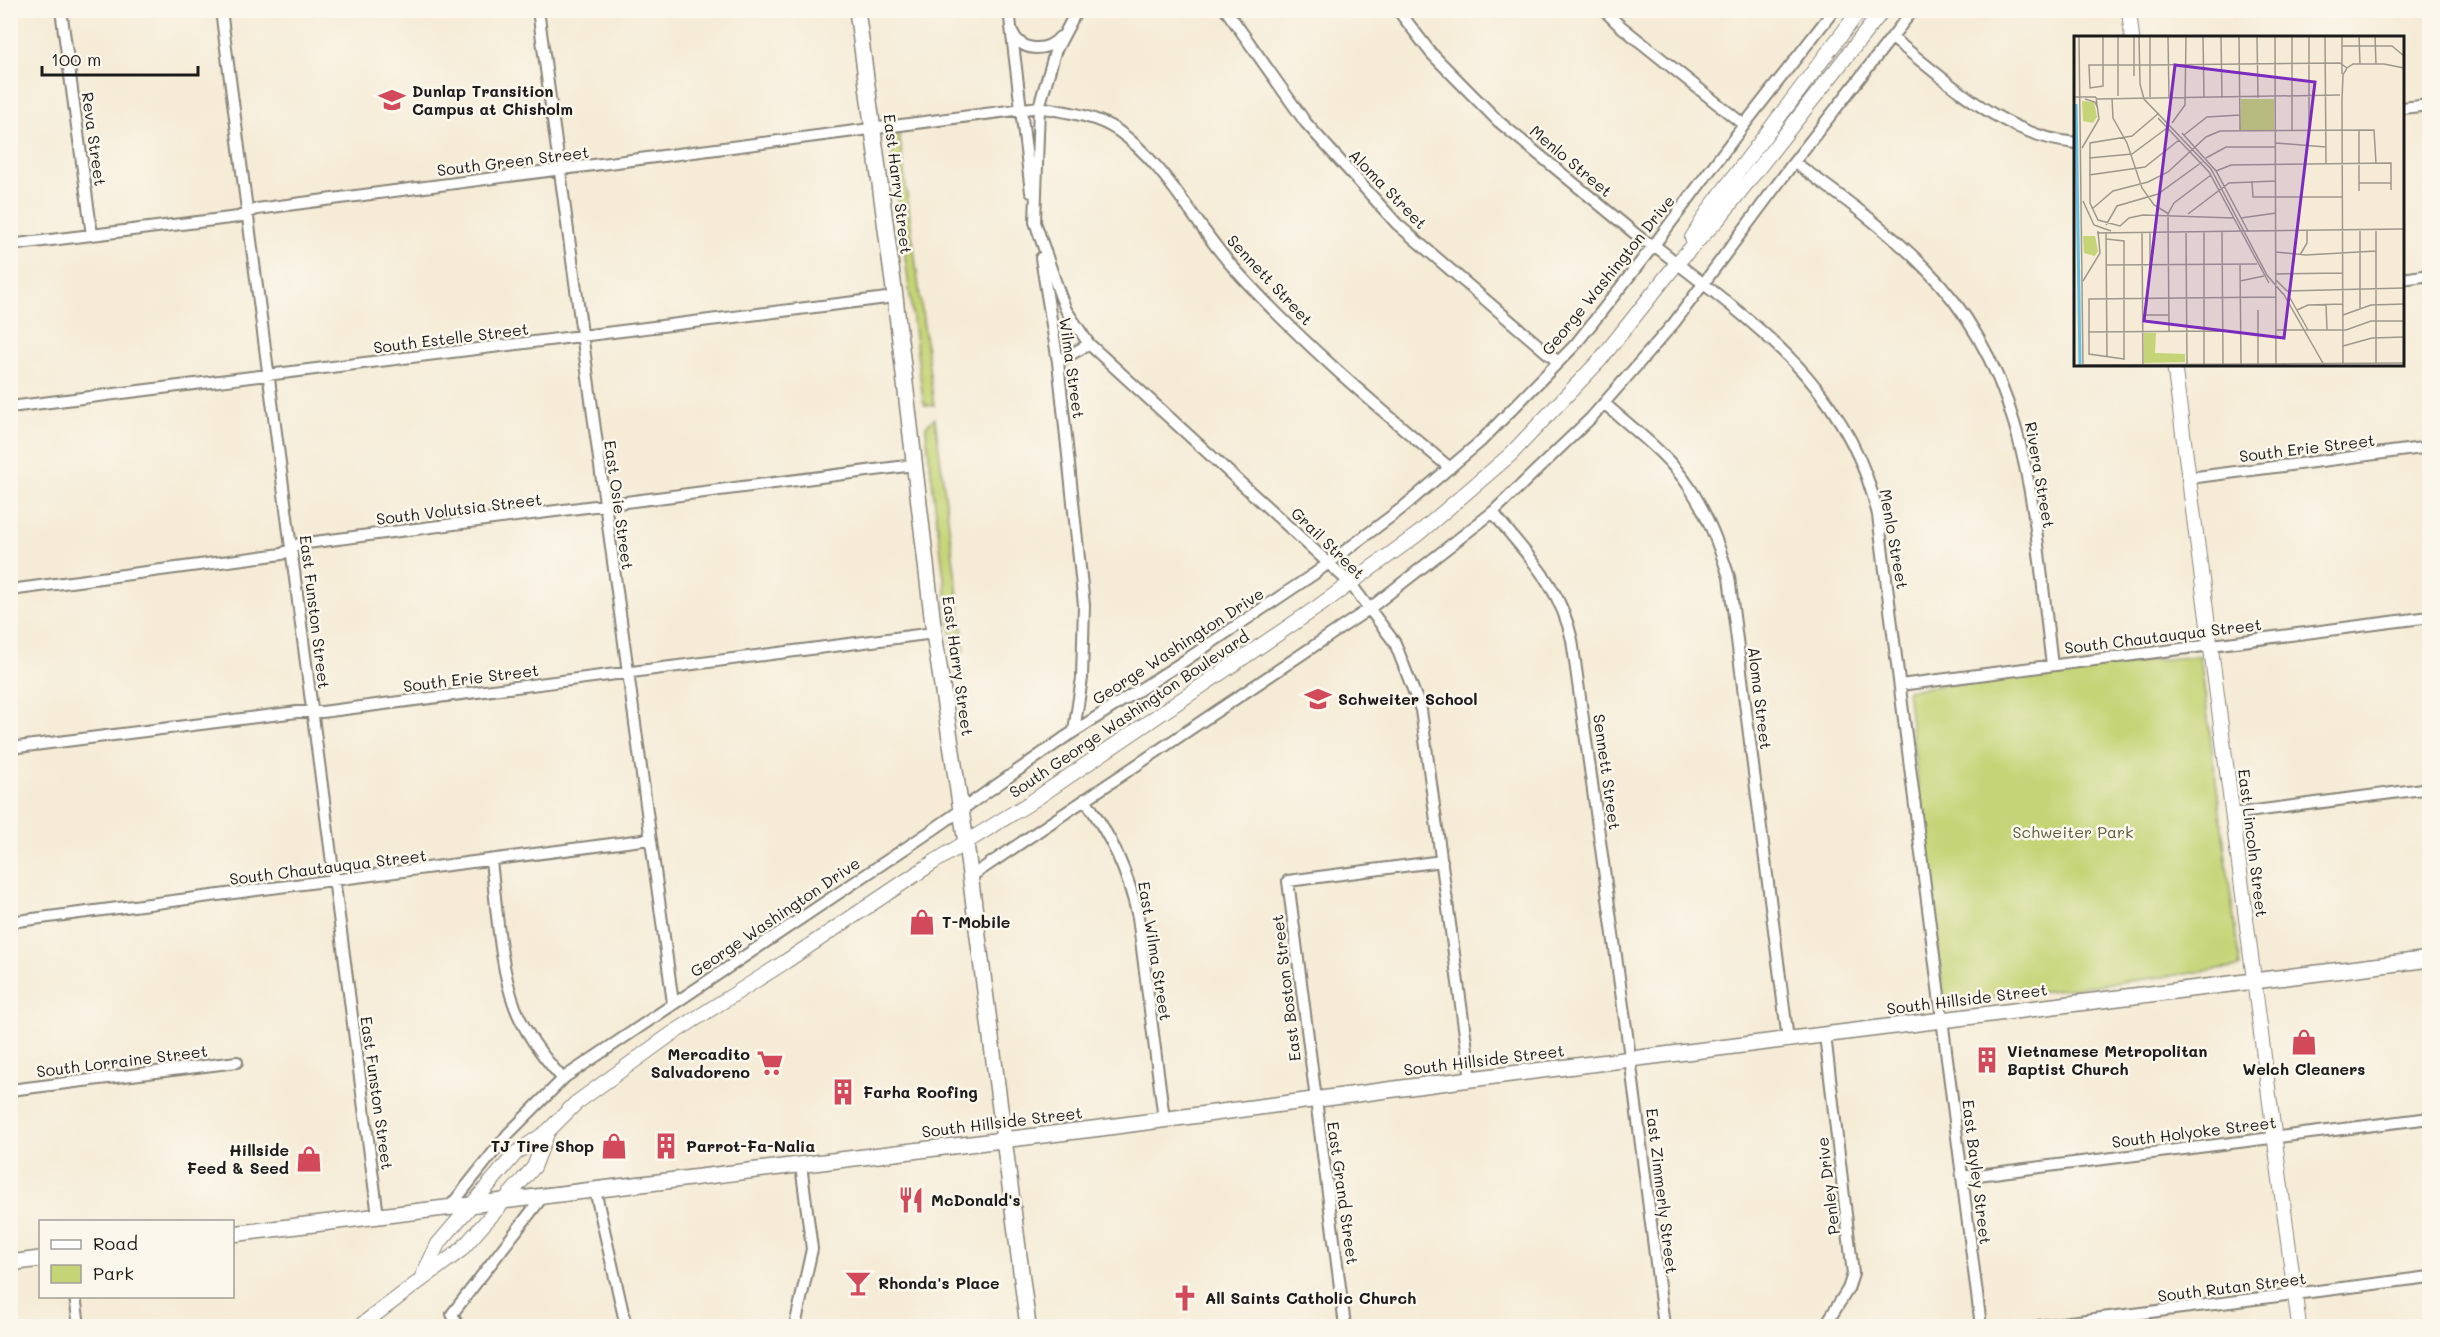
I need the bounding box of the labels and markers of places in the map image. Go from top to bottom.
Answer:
place label: Dunlap Transition Campus at Chisholm [412,80,573,119]
school or university icon: Dunlap Transition Campus at Chisholm [377,85,407,115]
school or university icon: Schweiter School [1303,684,1333,714]
place label: Schweiter School [1338,688,1478,709]
shop icon: T-Mobile [907,907,937,937]
place label: T-Mobile [942,911,1010,932]
shop icon: Welch Cleaners [2289,1027,2319,1057]
place label: Vietnamese Metropolitan Baptist Church [2007,1040,2208,1079]
place label: Mercadito Salvadoreno [651,1043,750,1082]
building icon: Vietnamese Metropolitan Baptist Church [1972,1045,2002,1075]
supermarket icon: Mercadito Salvadoreno [755,1048,785,1078]
place label: Welch Cleaners [2243,1058,2365,1079]
building icon: Farha Roofing [828,1077,858,1107]
place label: Farha Roofing [863,1081,978,1102]
shop icon: TJ Tire Shop [599,1131,629,1161]
building icon: Parrot-Fa-Nalia [651,1131,681,1161]
place label: TJ Tire Shop [491,1135,594,1156]
place label: Parrot-Fa-Nalia [686,1135,816,1156]
place label: Hillside Feed & Seed [187,1139,289,1178]
shop icon: Hillside Feed & Seed [294,1144,324,1174]
restaurant icon: McDonald's [896,1185,926,1215]
place label: McDonald's [931,1189,1021,1210]
bar icon: Rhonda's Place [843,1268,873,1298]
place label: Rhonda's Place [878,1272,1000,1293]
church icon: All Saints Catholic Church [1170,1283,1200,1313]
place label: All Saints Catholic Church [1205,1287,1416,1308]

